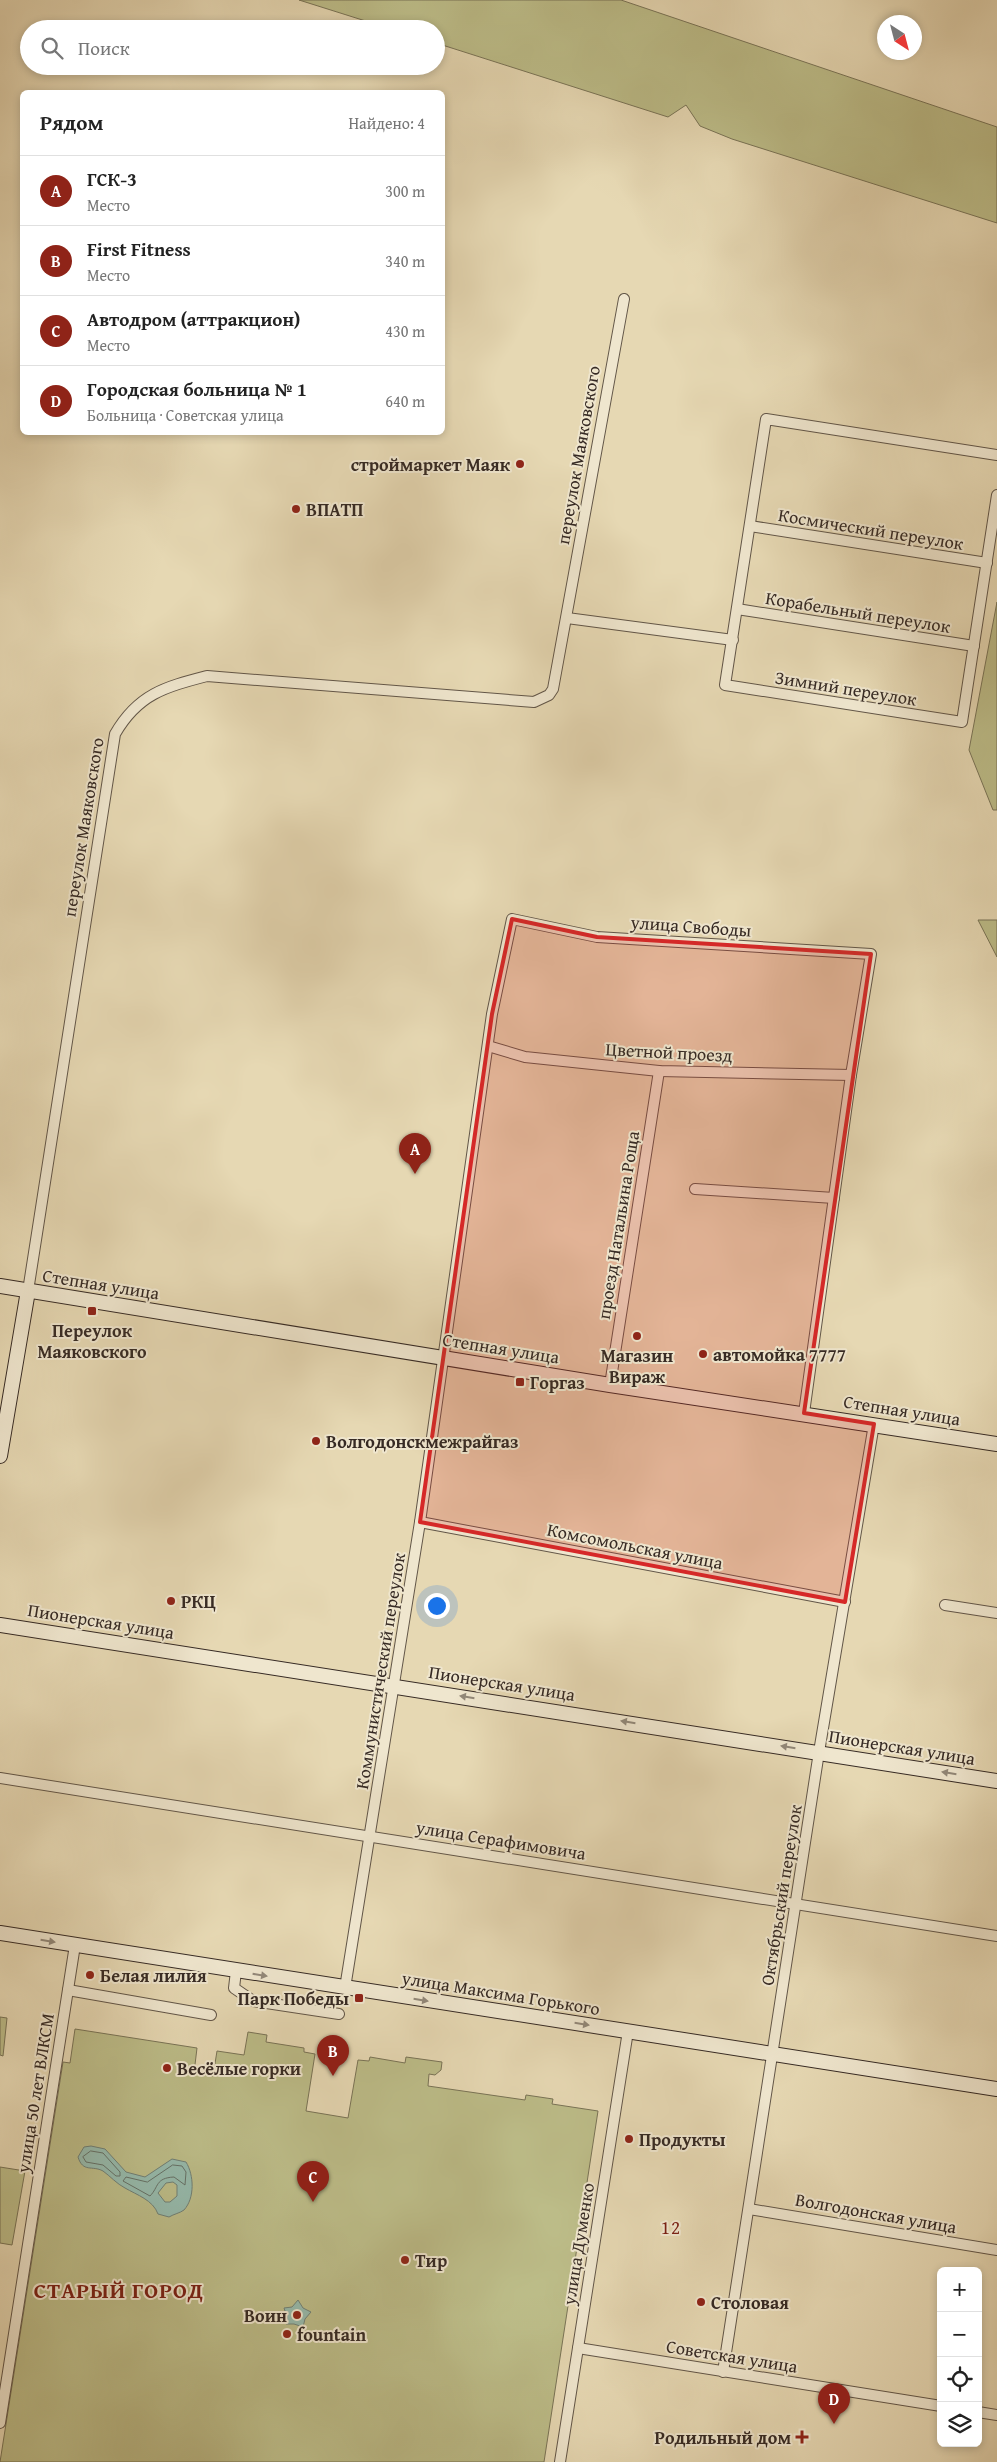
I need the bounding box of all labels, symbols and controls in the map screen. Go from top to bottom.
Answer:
north arrow [877,15,922,60]
search box [20,20,445,75]
icon: search [38,34,66,62]
text: Поиск [78,34,130,62]
text: Рядом [40,107,103,138]
text: Найдено: 4 [348,111,425,135]
text: ГСК-3 [87,165,137,193]
text: A [51,179,61,203]
text: 300 m [385,179,425,203]
text: Место [87,193,130,217]
text: First Fitness [87,235,191,263]
text: B [51,249,61,273]
text: 340 m [385,249,425,273]
text: Место [87,263,130,287]
text: Автодром (аттракцион) [87,305,300,333]
text: C [51,319,61,343]
text: 430 m [385,319,425,343]
text: Место [87,333,130,357]
street label: переулок Маяковского [549,364,607,546]
text: Городская больница № 1 [87,375,307,403]
text: D [51,389,61,413]
text: 640 m [385,389,425,413]
text: Больница · Советская улица [87,403,284,427]
place label: строймаркет Маяк [351,451,511,478]
marker: строймаркет Маяк [514,458,526,470]
place label: ВПАТП [306,496,364,523]
street label: Космический переулок [777,501,966,557]
marker: ВПАТП [290,503,302,515]
street label: Корабельный переулок [764,584,953,640]
street label: Зимний переулок [773,663,919,713]
street label: переулок Маяковского [56,736,110,918]
street label: улица Свободы [629,908,753,944]
street label: Цветной проезд [605,1035,733,1069]
street label: проезд Натальина Роща [590,1129,646,1321]
pin: A [399,1133,431,1174]
street label: Степная улица [41,1261,162,1307]
marker: Переулок Маяковского [86,1305,98,1317]
place label: Переулок Маяковского [37,1317,147,1365]
street label: Степная улица [441,1325,562,1371]
marker: Магазин Вираж [631,1330,643,1342]
place label: автомойка 7777 [713,1341,846,1368]
place label: Магазин Вираж [601,1342,673,1390]
marker: автомойка 7777 [697,1348,709,1360]
place label: Горгаз [530,1369,585,1396]
marker: Горгаз [514,1376,526,1388]
street label: Степная улица [842,1387,963,1433]
place label: Волгодонскмежрайгаз [326,1428,519,1455]
marker: Волгодонскмежрайгаз [310,1435,322,1447]
street label: Комсомольская улица [545,1516,726,1576]
street label: Коммунистический переулок [348,1550,412,1791]
place label: РКЦ [181,1588,216,1615]
your location [424,1593,450,1619]
marker: РКЦ [165,1595,177,1607]
street label: Пионерская улица [26,1596,176,1646]
street label: Пионерская улица [427,1658,577,1708]
one-way arrow [459,1692,475,1700]
one-way arrow [620,1718,636,1726]
street label: Пионерская улица [827,1722,977,1772]
one-way arrow [780,1743,796,1751]
one-way arrow [941,1769,957,1777]
street label: Октябрьский переулок [753,1802,809,1987]
street label: улица Серафимовича [413,1813,588,1867]
one-way arrow [40,1937,56,1945]
place label: Белая лилия [100,1962,207,1989]
street label: улица Максима Горького [399,1964,602,2022]
marker: Белая лилия [84,1969,96,1981]
one-way arrow [253,1971,269,1979]
place label: Парк Победы [238,1985,349,2012]
marker: Парк Победы [353,1992,365,2004]
one-way arrow [413,1996,429,2004]
street label: улица 50 лет ВЛКСМ [9,2011,61,2176]
one-way arrow [574,2020,590,2028]
pin: B [317,2035,349,2076]
place label: Весёлые горки [177,2055,301,2082]
marker: Весёлые горки [161,2062,173,2074]
place label: Продукты [639,2126,725,2153]
marker: Продукты [623,2133,635,2145]
pin: C [297,2161,329,2202]
street label: улица Думенко [555,2181,601,2308]
street label: Волгодонская улица [793,2186,959,2241]
district label: 12 [661,2213,681,2241]
place label: Тир [415,2247,447,2274]
marker: Тир [399,2254,411,2266]
map controls [937,2267,982,2447]
button: + [937,2267,982,2312]
district label: СТАРЫЙ ГОРОД [34,2274,204,2306]
place label: Столовая [711,2289,789,2316]
marker: Столовая [695,2296,707,2308]
place label: Воин [244,2302,287,2329]
marker: Воин [291,2309,303,2321]
button: − [937,2312,982,2357]
place label: fountain [297,2321,366,2348]
marker: fountain [281,2328,293,2340]
street label: Советская улица [664,2332,800,2380]
button: locate [937,2357,982,2402]
pin: D [818,2383,850,2424]
button: layers [937,2402,982,2447]
place label: Родильный дом [654,2424,791,2451]
marker: Родильный дом [795,2430,809,2444]

